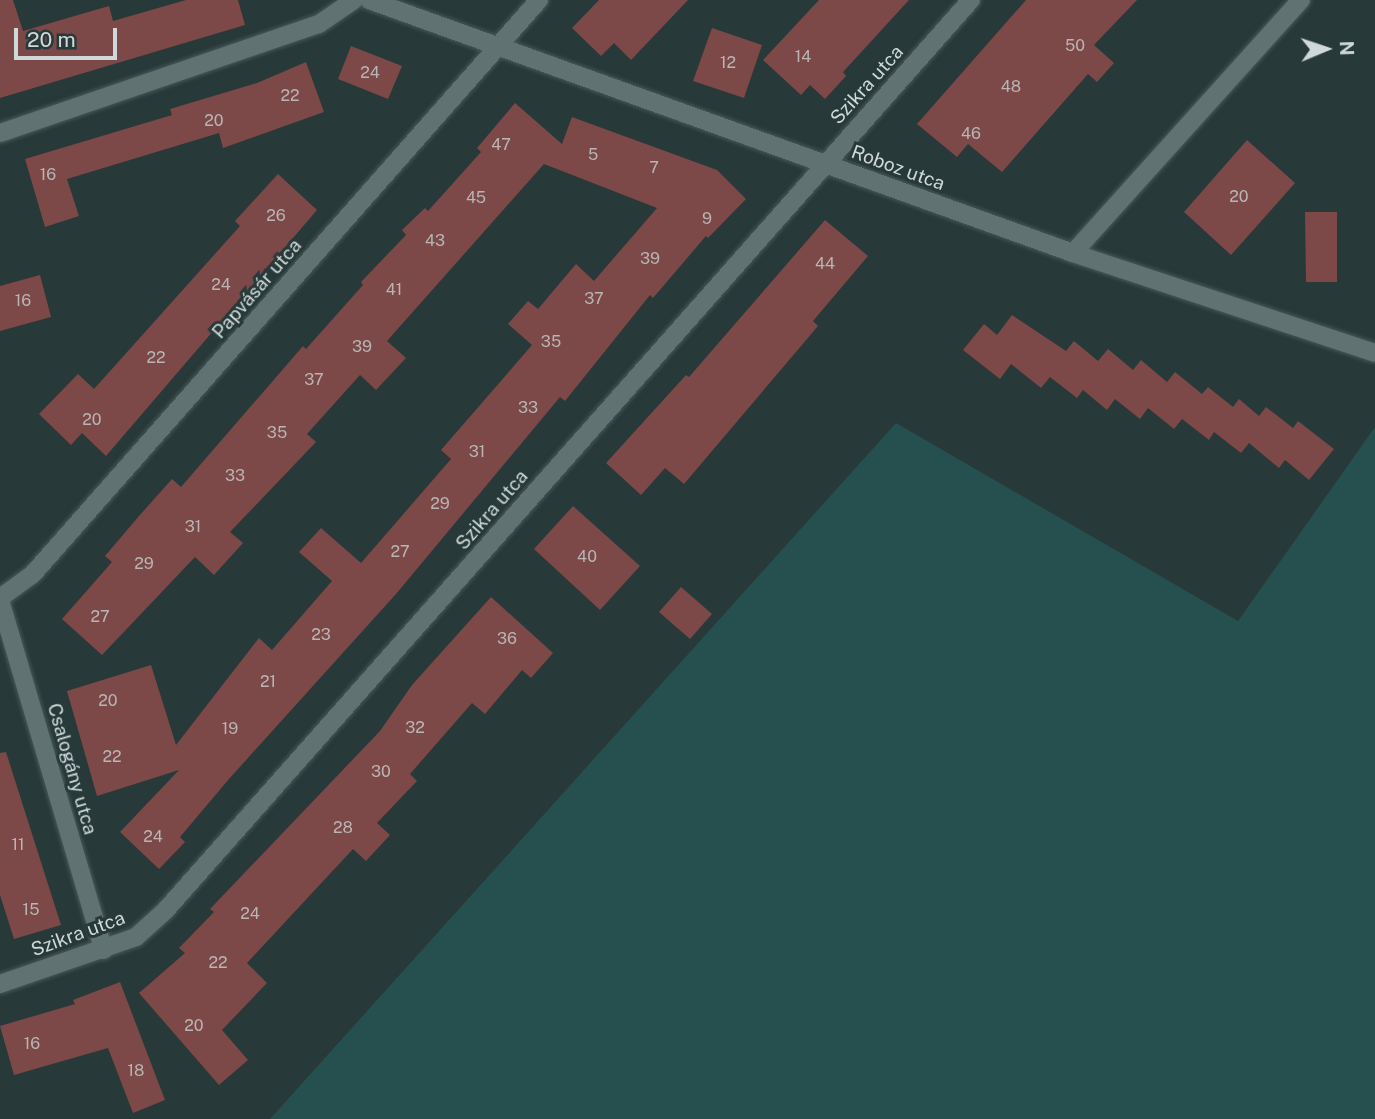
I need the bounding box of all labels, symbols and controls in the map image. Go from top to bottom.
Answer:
scale bar [18,14,121,58]
north arrow [1291,14,1361,84]
text: 20 m [27,27,76,52]
house number: 50 [1065,36,1085,56]
text: N [1336,40,1358,56]
street label: Szikra utca [826,41,908,129]
house number: 14 [795,47,811,67]
house number: 12 [720,53,736,73]
house number: 24 [360,63,380,83]
house number: 48 [1001,77,1021,97]
house number: 22 [280,86,300,106]
house number: 20 [204,111,224,131]
house number: 46 [961,124,981,144]
house number: 47 [491,135,511,155]
street label: Roboz utca [848,141,948,195]
house number: 5 [588,145,598,165]
house number: 7 [649,158,659,178]
house number: 16 [40,165,56,185]
house number: 20 [1229,187,1249,207]
house number: 45 [466,188,486,208]
house number: 26 [266,206,286,226]
house number: 9 [702,209,712,229]
house number: 43 [425,231,445,251]
street label: Papvásár utca [208,235,306,343]
house number: 39 [640,249,660,269]
house number: 44 [815,254,835,274]
house number: 24 [211,275,231,295]
house number: 41 [386,280,402,300]
house number: 37 [584,289,604,309]
house number: 16 [15,291,31,311]
house number: 35 [541,332,561,352]
house number: 39 [352,337,372,357]
house number: 22 [146,348,166,368]
house number: 37 [304,370,324,390]
house number: 33 [518,398,538,418]
house number: 20 [82,410,102,430]
house number: 35 [267,423,287,443]
house number: 31 [469,442,485,462]
street label: Szikra utca [451,465,533,555]
house number: 33 [225,466,245,486]
house number: 29 [430,494,450,514]
house number: 31 [185,517,201,537]
house number: 27 [390,542,410,562]
house number: 40 [577,547,597,567]
house number: 29 [134,554,154,574]
house number: 27 [90,607,110,627]
house number: 23 [311,625,331,645]
house number: 36 [497,629,517,649]
house number: 21 [260,672,276,692]
house number: 20 [98,691,118,711]
street label: Csalogány utca [42,701,102,837]
house number: 32 [405,718,425,738]
house number: 19 [222,719,238,739]
house number: 22 [102,747,122,767]
house number: 30 [371,762,391,782]
house number: 28 [333,818,353,838]
house number: 24 [143,827,163,847]
house number: 11 [11,835,25,855]
house number: 15 [23,900,39,920]
house number: 24 [240,904,260,924]
street label: Szikra utca [28,906,128,962]
house number: 22 [208,953,228,973]
house number: 20 [184,1016,204,1036]
house number: 16 [24,1034,40,1054]
house number: 18 [128,1061,144,1081]

